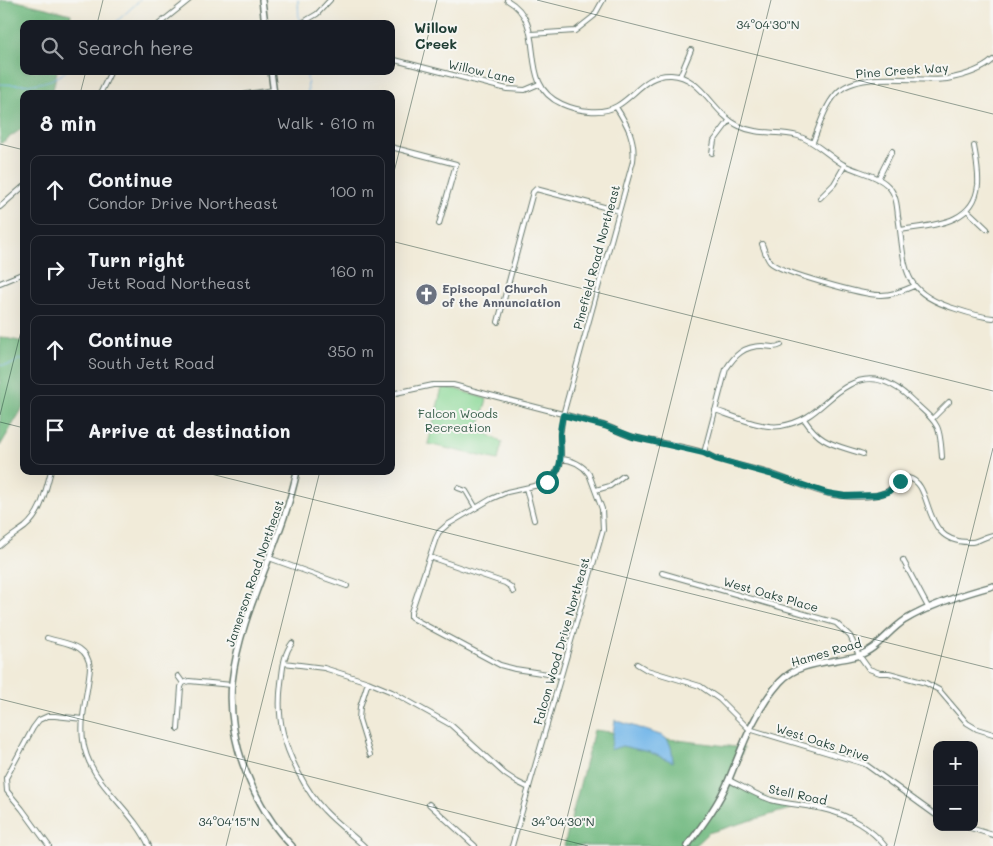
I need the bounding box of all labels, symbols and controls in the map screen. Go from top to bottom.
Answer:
text: 34°04'30"N [736,16,800,32]
district label: Willow Creek [414,18,458,53]
search box [20,20,395,75]
icon: search [38,34,66,62]
text: Search here [78,35,194,60]
street label: Willow Lane [447,56,517,86]
street label: Pine Creek Way [855,59,949,81]
text: 8 min [40,109,96,136]
text: Walk · 610 m [277,112,375,133]
text: Continue [88,167,173,192]
icon: ahead [41,176,69,204]
text: 100 m [329,180,374,201]
street label: Pinefield Road Northeast [569,183,623,331]
text: Condor Drive Northeast [88,192,278,213]
text: Turn right [88,247,185,272]
icon: right [41,256,69,284]
text: 160 m [329,260,374,281]
text: Jett Road Northeast [88,272,251,293]
place label: Episcopal Church of the Annunciation [442,280,561,310]
church icon: Episcopal Church of the Annunciation [414,283,438,307]
text: Continue [88,327,173,352]
icon: ahead [41,336,69,364]
text: 350 m [328,340,374,361]
text: South Jett Road [88,352,214,373]
park label: Falcon Woods Recreation [418,405,498,435]
icon: arrive [41,416,69,444]
text: Arrive at destination [88,418,291,443]
route end [889,470,912,493]
route start [536,471,559,494]
street label: Jamerson Road Northeast [221,497,287,649]
street label: Falcon Wood Drive Northeast [529,555,593,727]
street label: West Oaks Place [722,573,820,615]
street label: Hames Road [789,634,863,670]
street label: West Oaks Drive [774,719,872,765]
map controls [933,741,978,831]
button: + [933,741,978,786]
street label: Stell Road [767,780,829,808]
button: − [933,786,978,831]
text: 34°04'15"N [198,813,260,829]
text: 34°04'30"N [531,813,595,829]

